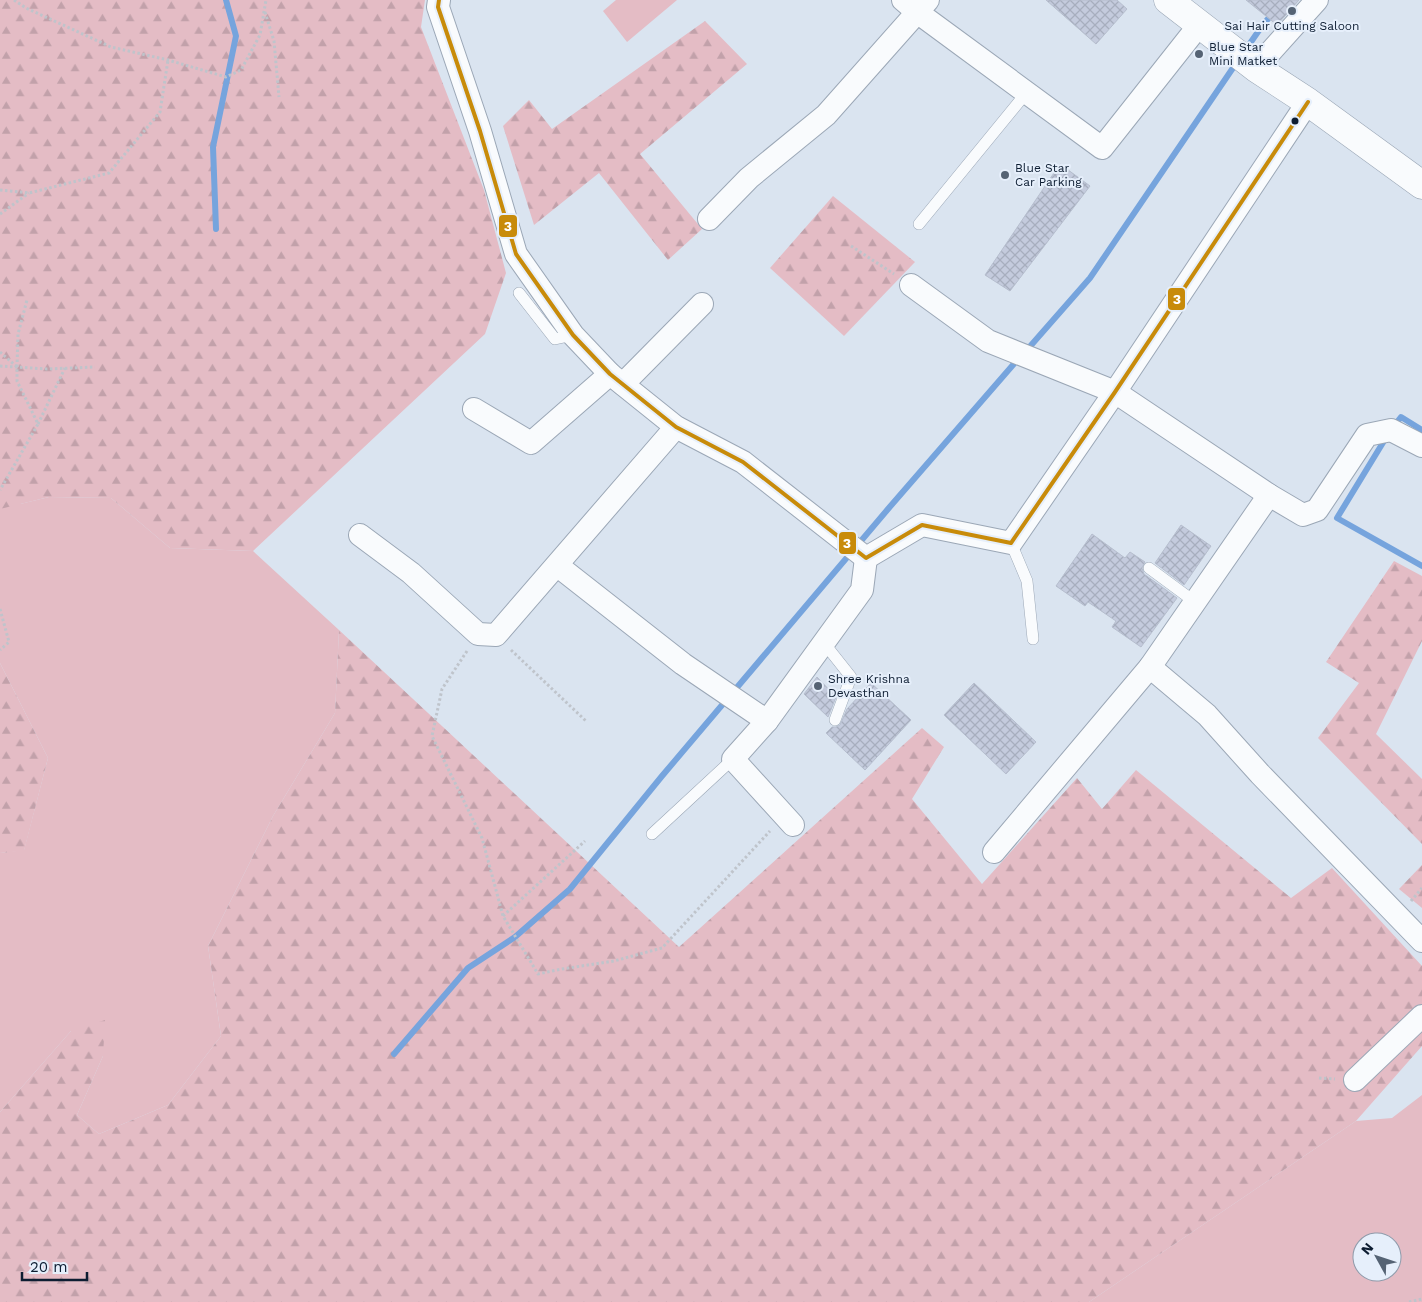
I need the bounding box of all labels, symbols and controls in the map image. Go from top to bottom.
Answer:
marker: Sai Hair Cutting Saloon [1286,5,1298,17]
place label: Sai Hair Cutting Saloon [1225,19,1359,33]
place label: Blue Star Mini Matket [1209,40,1277,68]
marker: Blue Star Mini Matket [1193,48,1205,60]
unlabelled marker [1290,116,1300,126]
place label: Blue Star Car Parking [1015,161,1082,189]
marker: Blue Star Car Parking [999,169,1011,181]
line badge: 3 [498,214,518,238]
text: 3 [504,218,512,234]
line badge: 3 [1167,287,1186,311]
text: 3 [1173,291,1181,307]
line badge: 3 [838,531,857,555]
text: 3 [843,535,851,551]
place label: Shree Krishna Devasthan [828,672,910,700]
marker: Shree Krishna Devasthan [812,680,824,692]
north arrow [1352,1232,1402,1282]
text: N [1358,1240,1377,1258]
scale bar [22,1250,88,1282]
text: 20 m [30,1258,68,1276]

